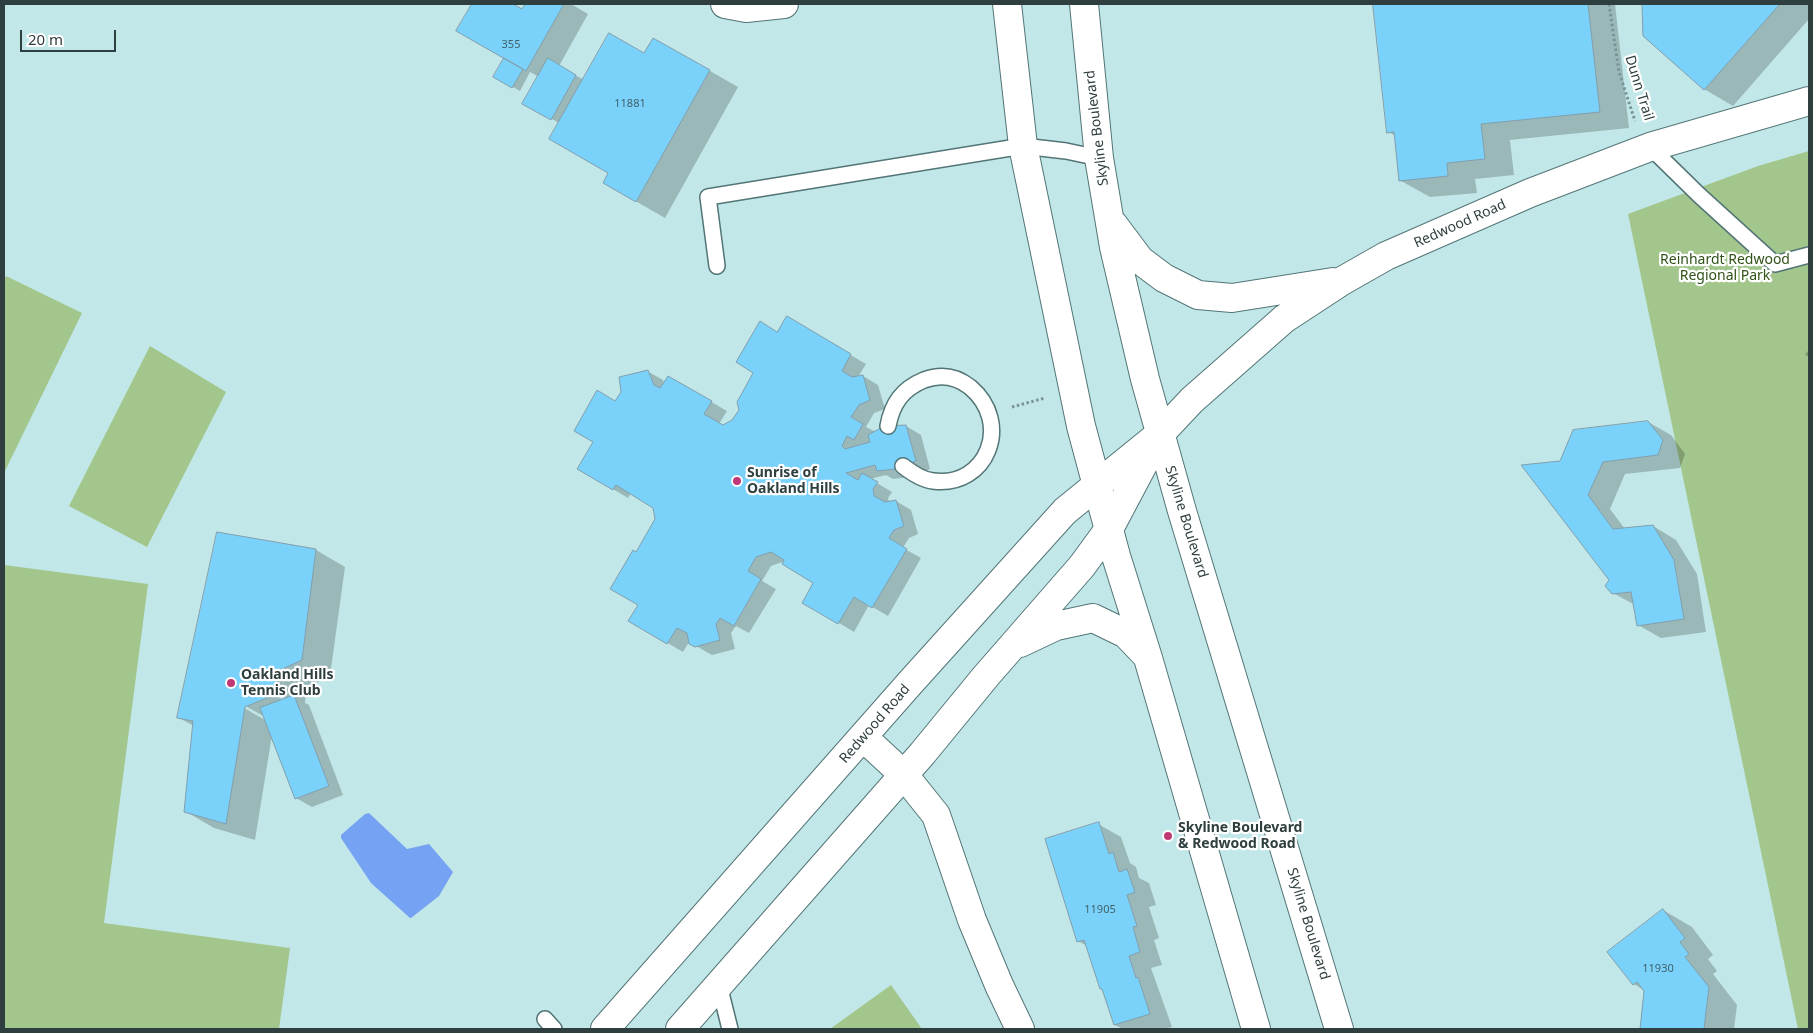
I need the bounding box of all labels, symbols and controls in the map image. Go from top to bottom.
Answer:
scale bar [22,20,119,52]
text: 20 m [28,29,63,49]
house number: 355 [502,38,520,52]
street label: Dunn Trail [1621,53,1657,123]
street label: Skyline Boulevard [1082,69,1112,187]
house number: 11881 [614,97,646,111]
street label: Redwood Road [1411,196,1509,252]
park label: Reinhardt Redwood Regional Park [1660,252,1790,284]
street label: Skyline Boulevard [1161,464,1211,580]
place label: Sunrise of Oakland Hills [747,465,840,498]
marker: Sunrise of Oakland Hills [731,475,743,487]
place label: Oakland Hills Tennis Club [241,667,334,700]
marker: Oakland Hills Tennis Club [225,677,237,689]
street label: Redwood Road [836,681,914,767]
place label: Skyline Boulevard & Redwood Road [1178,820,1302,852]
marker: Skyline Boulevard & Redwood Road [1162,830,1174,842]
street label: Skyline Boulevard [1283,866,1333,982]
house number: 11905 [1084,903,1116,917]
house number: 11930 [1642,962,1674,976]

